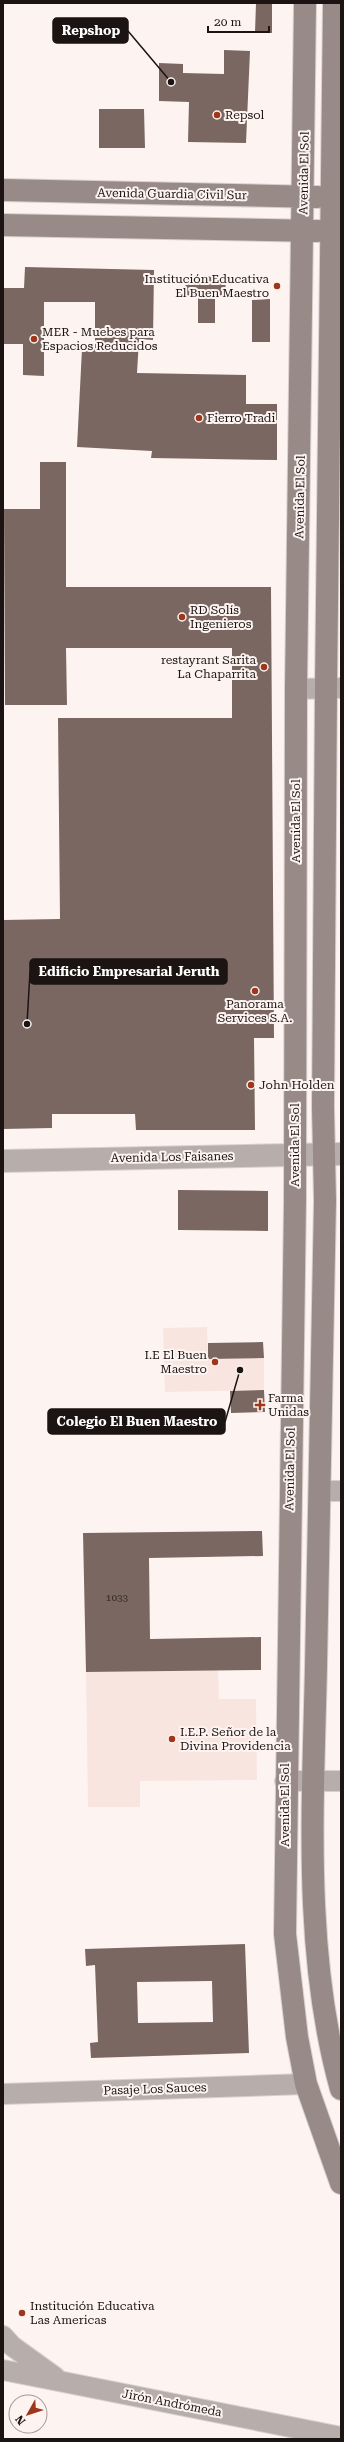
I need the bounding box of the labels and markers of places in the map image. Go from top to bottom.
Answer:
callout: Repshop [53,18,128,43]
place label: Repsol [225,108,265,122]
marker: Repsol [212,110,222,120]
place label: Institución Educativa El Buen Maestro [145,272,269,300]
marker: Institución Educativa El Buen Maestro [272,281,282,291]
place label: MER - Muebes para Espacios Reducidos [42,325,158,353]
marker: MER - Muebes para Espacios Reducidos [29,334,39,344]
place label: Fierro Tradi [207,411,276,425]
marker: Fierro Tradi [194,413,204,423]
place label: RD Solís Ingenieros [190,603,252,631]
marker: RD Solís Ingenieros [177,612,187,622]
place label: restayrant Sarita La Chaparrita [161,653,256,681]
marker: restayrant Sarita La Chaparrita [259,662,269,672]
callout: Edificio Empresarial Jeruth [30,959,227,984]
marker: Panorama Services S.A. [250,986,260,996]
place label: Panorama Services S.A. [218,997,292,1025]
place label: John Holden [259,1078,335,1092]
marker: John Holden [246,1080,256,1090]
place label: I.E El Buen Maestro [145,1348,207,1376]
marker: I.E El Buen Maestro [210,1357,220,1367]
place label: Farma Unidas [268,1391,309,1419]
marker: Farma Unidas [255,1400,265,1410]
callout: Colegio El Buen Maestro [48,1409,225,1434]
place label: I.E.P. Señor de la Divina Providencia [180,1725,291,1753]
marker: I.E.P. Señor de la Divina Providencia [167,1734,177,1744]
place label: Institución Educativa Las Americas [30,2299,155,2327]
marker: Institución Educativa Las Americas [17,2308,27,2318]

